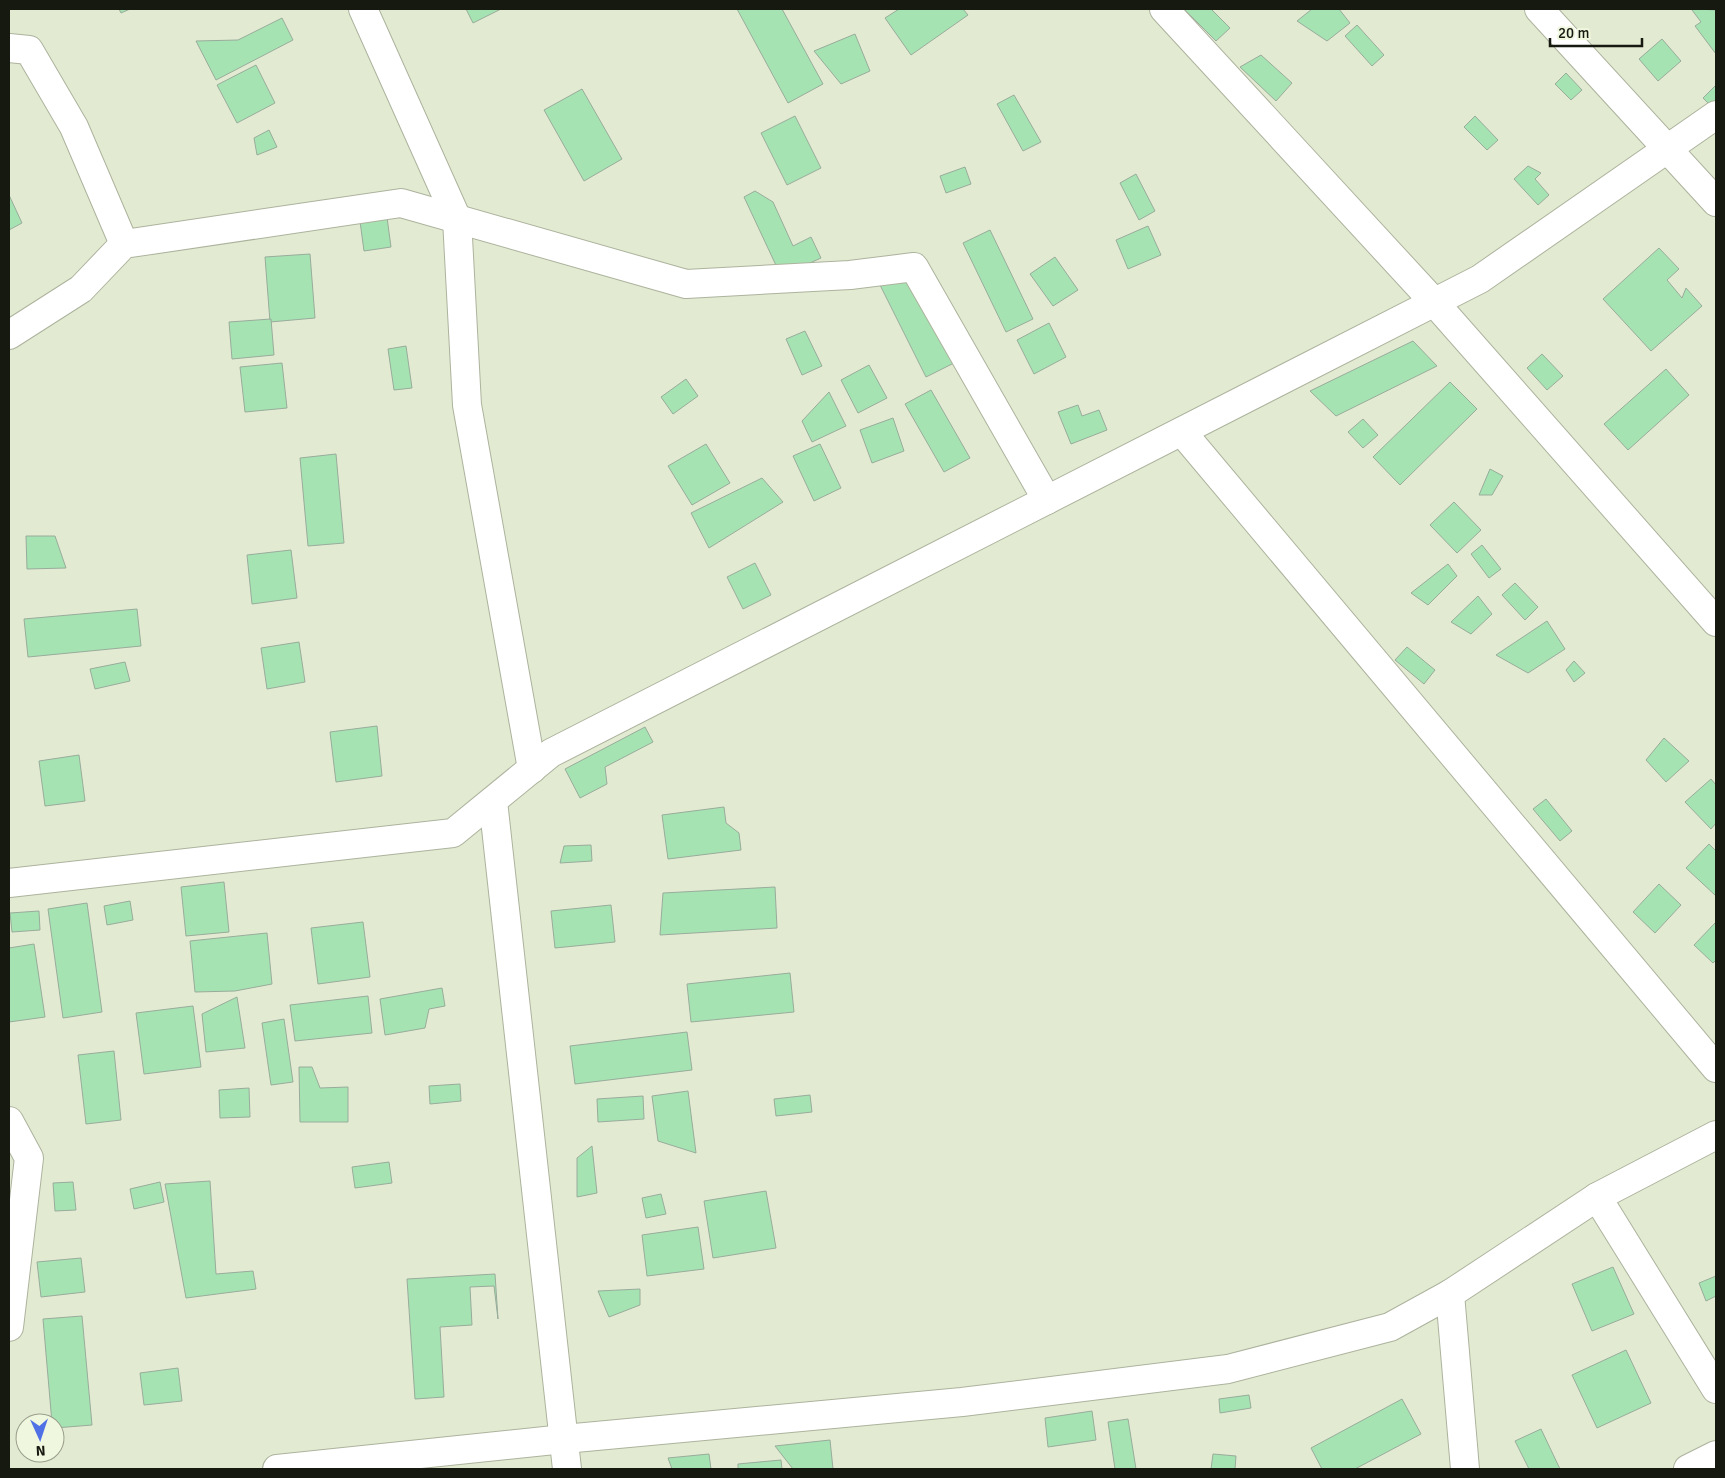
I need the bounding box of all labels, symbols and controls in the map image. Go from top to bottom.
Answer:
scale bar [1550,15,1642,47]
text: 20 m [1558,24,1589,42]
north arrow [15,1413,65,1463]
text: N [35,1442,46,1459]

